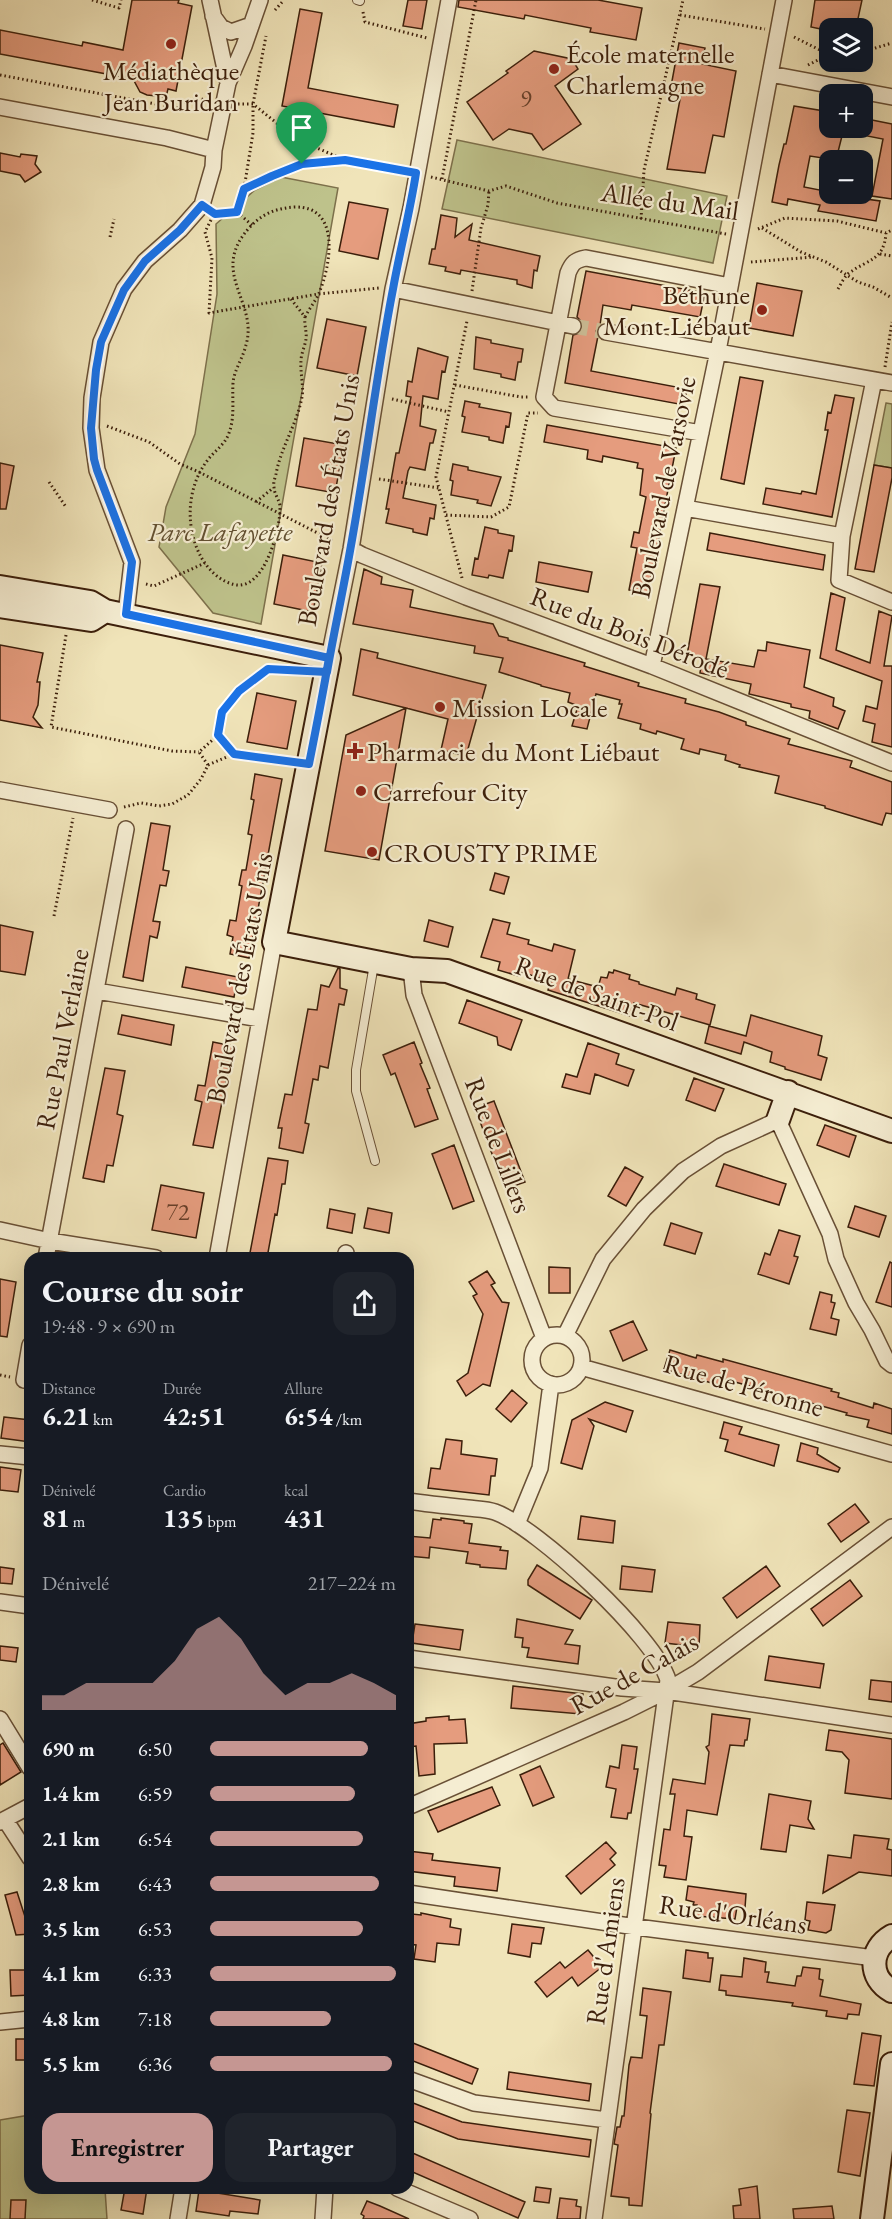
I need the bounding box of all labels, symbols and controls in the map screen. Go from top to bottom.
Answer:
map controls [819,18,873,204]
button: layers [819,18,873,72]
place label: École maternelle Charlemagne [566,36,734,102]
marker: Médiathèque Jean Buridan [164,37,178,51]
place label: Médiathèque Jean Buridan [102,53,239,119]
marker: École maternelle Charlemagne [547,62,561,76]
house number: 9 [520,83,532,114]
button: + [819,84,873,138]
pin [276,102,327,164]
icon: arrive [285,111,318,144]
button: − [819,150,873,204]
street label: Allée du Mail [598,174,741,228]
place label: Béthune Mont-Liébaut [603,277,751,343]
marker: Béthune Mont-Liébaut [755,303,769,317]
street label: Boulevard des États Unis [289,371,367,629]
street label: Boulevard de Varsovie [622,373,704,601]
park label: Parc Lafayette [147,514,293,549]
street label: Rue du Bois Dérodé [526,578,734,686]
place label: Mission Locale [452,690,608,725]
marker: Mission Locale [433,700,447,714]
place label: Pharmacie du Mont Liébaut [367,734,660,769]
marker: Pharmacie du Mont Liébaut [348,744,362,758]
place label: Carrefour City [373,774,528,809]
marker: Carrefour City [354,784,368,798]
place label: CROUSTY PRIME [384,835,598,870]
marker: CROUSTY PRIME [365,845,379,859]
street label: Boulevard des États Unis [197,849,281,1107]
street label: Rue Paul Verlaine [27,946,97,1132]
street label: Rue de Saint-Pol [510,947,684,1039]
street label: Rue de Lillers [457,1072,541,1218]
house number: 72 [166,1196,190,1227]
text: Course du soir [42,1269,243,1312]
button: share [333,1272,396,1335]
text: 19:48 · 9 × 690 m [42,1313,175,1339]
street label: Rue de Péronne [660,1346,828,1424]
text: Distance [42,1378,95,1399]
text: Durée [163,1378,201,1399]
text: Allure [284,1378,323,1399]
text: 6.21 [42,1399,90,1433]
text: 42:51 [163,1399,225,1433]
text: 6:54 [284,1399,333,1433]
text: km [90,1409,113,1430]
text: /km [333,1409,362,1430]
text: Dénivelé [42,1480,96,1501]
text: Cardio [163,1480,206,1501]
text: kcal [284,1480,308,1501]
text: 81 [42,1501,70,1535]
text: 135 [163,1501,204,1535]
text: 431 [284,1501,325,1535]
text: m [70,1511,85,1532]
text: bpm [204,1511,236,1532]
text: Dénivelé [42,1570,109,1596]
text: 217–224 m [308,1570,396,1596]
street label: Rue de Calais [564,1623,704,1723]
text: 690 m [42,1736,95,1762]
text: 6:50 [138,1736,172,1762]
text: 1.4 km [42,1781,100,1807]
text: 6:59 [138,1781,172,1807]
text: 2.1 km [42,1826,100,1852]
text: 6:54 [138,1826,172,1852]
text: 2.8 km [42,1871,100,1897]
text: 6:43 [138,1871,172,1897]
street label: Rue d'Amiens [577,1875,633,2027]
street label: Rue d'Orléans [657,1886,809,1942]
text: 3.5 km [42,1916,100,1942]
text: 6:53 [138,1916,172,1942]
text: 4.1 km [42,1961,100,1987]
text: 6:33 [138,1961,172,1987]
text: 4.8 km [42,2006,100,2032]
text: 7:18 [138,2006,172,2032]
text: 5.5 km [42,2051,100,2077]
text: 6:36 [138,2051,172,2077]
button: Enregistrer [42,2113,213,2182]
button: Partager [225,2113,396,2182]

